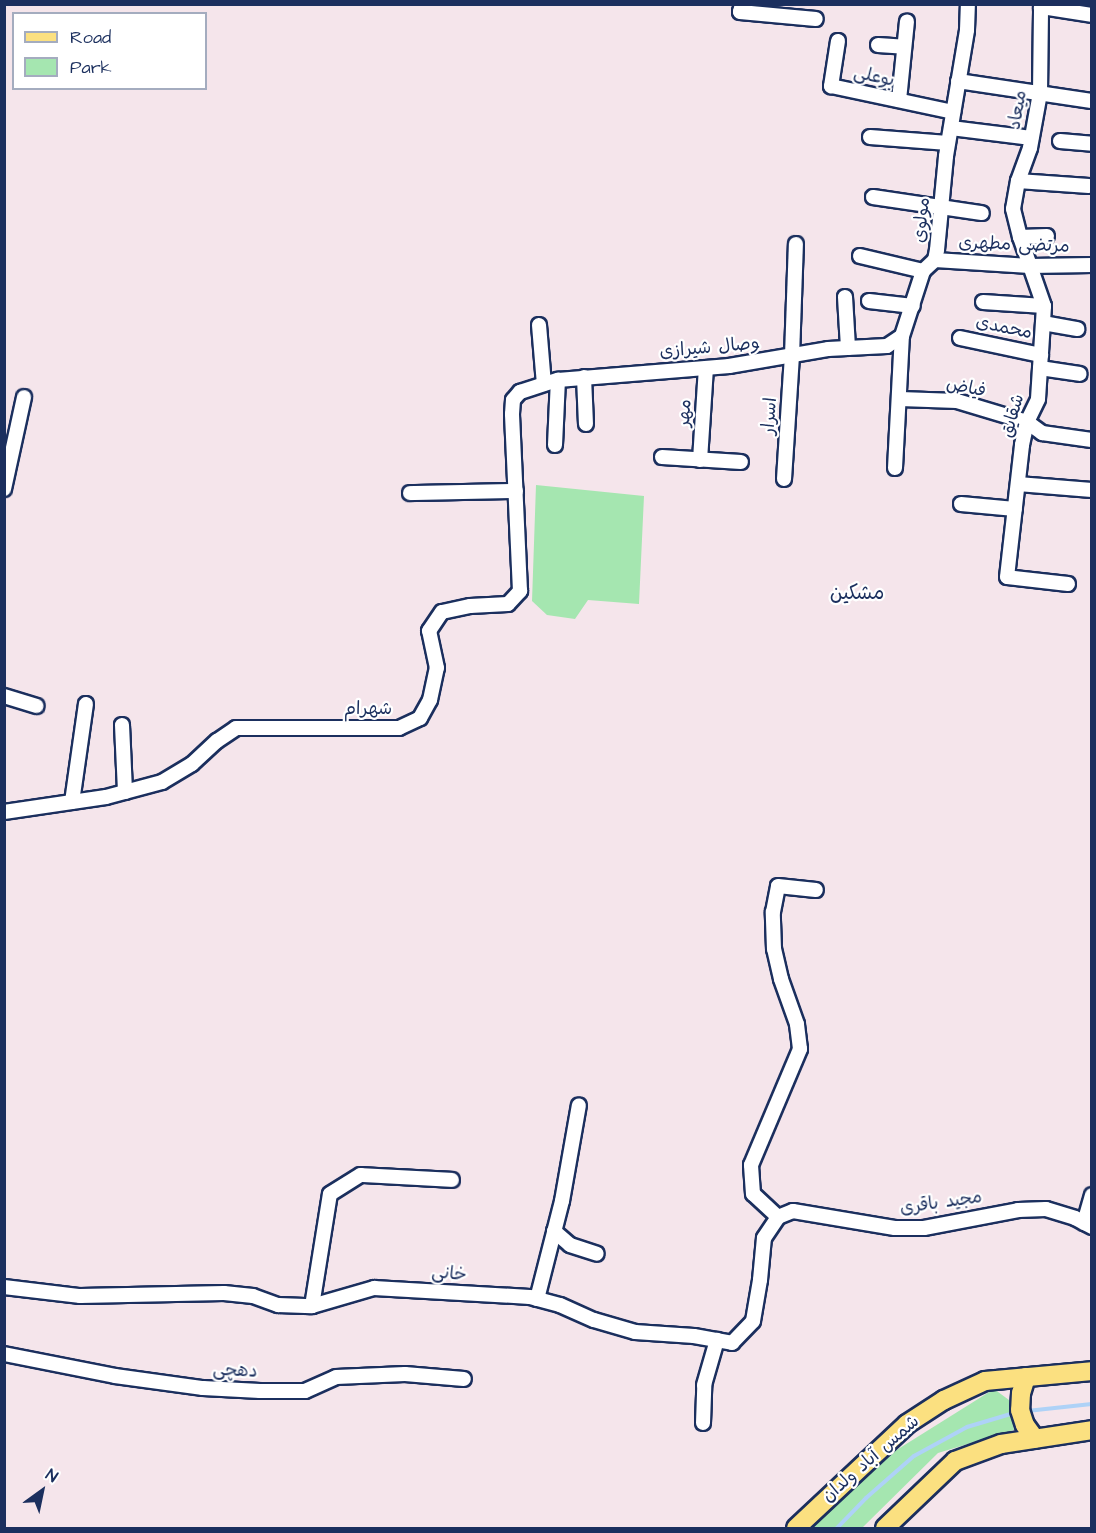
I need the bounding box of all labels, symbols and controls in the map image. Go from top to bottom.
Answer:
legend [12,12,207,90]
text: Road [70,25,111,50]
text: Park [70,55,112,80]
street label: بوعلی [852,62,896,92]
street label: میعاد [1004,89,1032,131]
street label: مولوی [909,196,935,244]
street label: مرتضی مطهری [958,232,1070,258]
street label: محمدی [974,312,1034,344]
street label: وصال شیرازی [659,333,761,363]
street label: فیاض [944,374,988,402]
street label: شقایق [997,392,1029,440]
street label: اسرار [758,397,782,435]
street label: مهر [673,399,697,427]
district label: مشکین [830,581,884,605]
street label: شهرام [344,698,392,720]
street label: مجید باقری [899,1187,983,1219]
street label: خانی [431,1262,467,1286]
street label: دهچی [212,1359,258,1383]
street label: شمس آباد ولدان [818,1411,924,1507]
north arrow [12,1461,72,1521]
text: N [42,1464,62,1488]

